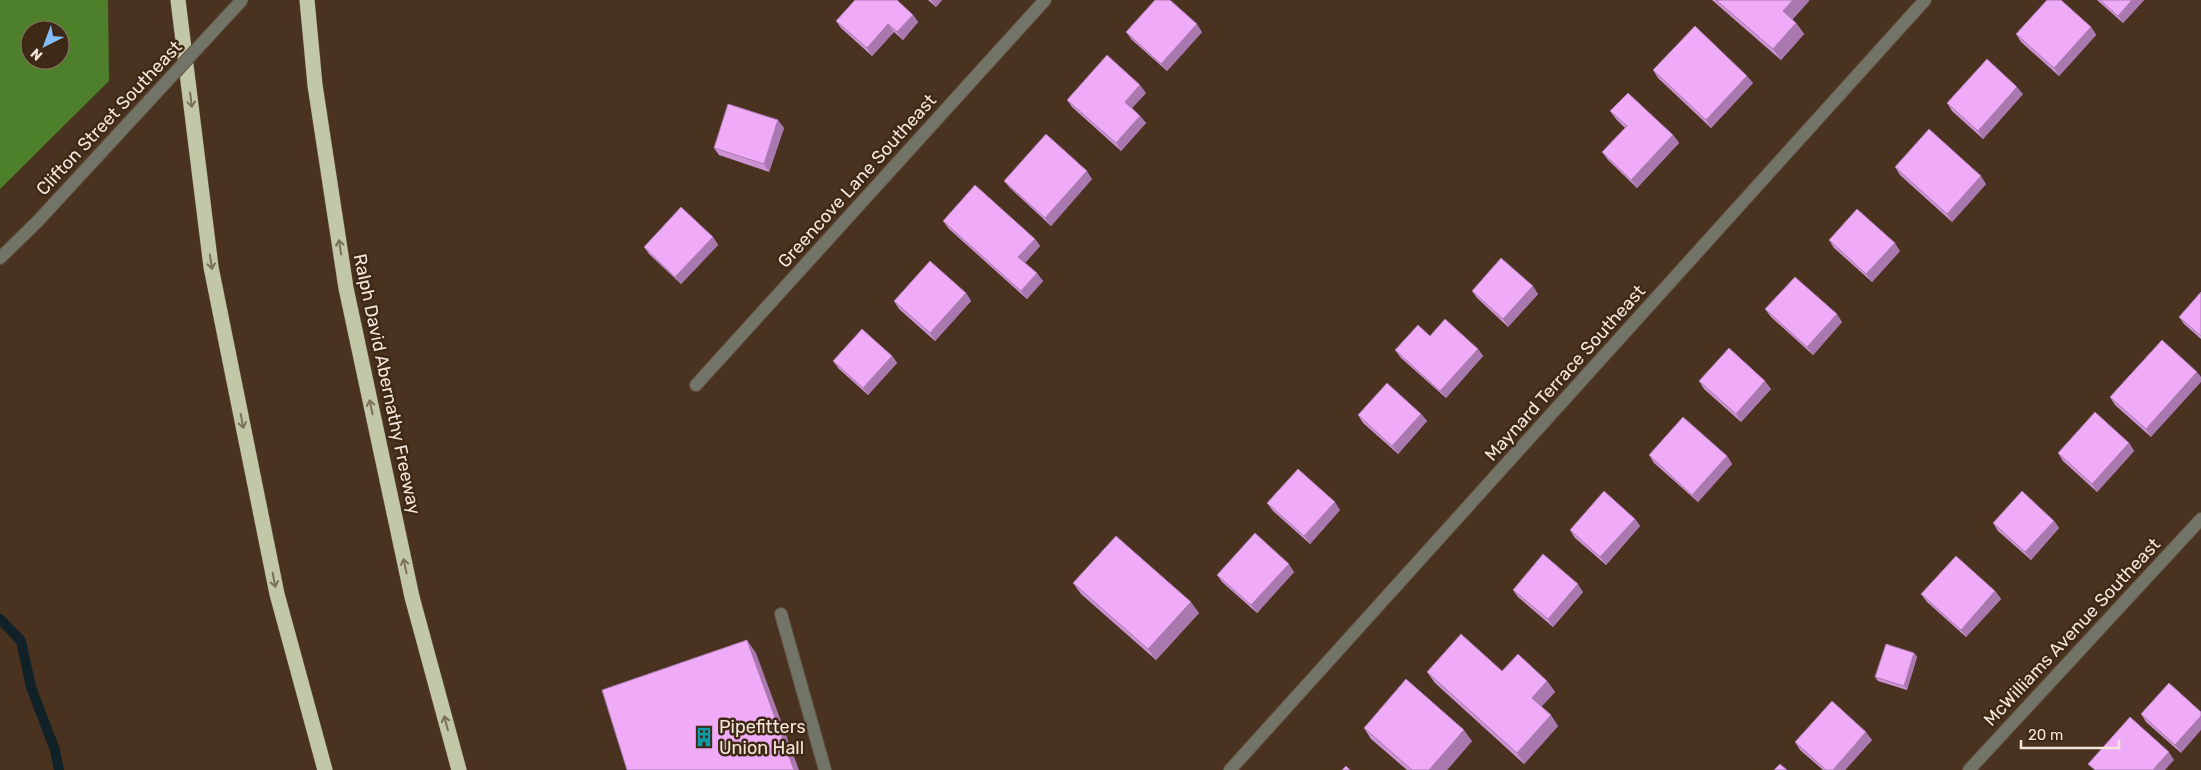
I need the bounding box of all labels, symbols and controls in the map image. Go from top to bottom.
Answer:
north arrow [20,20,70,70]
street label: Clifton Street Southeast [32,36,186,200]
text: N [27,45,46,64]
street label: Greencove Lane Southeast [773,90,941,272]
one-way arrow [186,92,196,108]
one-way arrow [334,240,344,256]
street label: Ralph David Abernathy Freeway [349,252,425,516]
one-way arrow [206,253,216,269]
street label: Maynard Terrace Southeast [1480,280,1650,466]
one-way arrow [366,399,375,415]
one-way arrow [238,413,248,429]
street label: McWilliams Avenue Southeast [1979,533,2165,731]
one-way arrow [400,558,410,574]
one-way arrow [270,572,280,588]
one-way arrow [441,715,451,731]
place label: Pipefitters Union Hall [719,716,806,759]
scale bar [2021,718,2118,750]
building icon: Pipefitters Union Hall [693,726,715,748]
text: 20 m [2028,726,2063,744]

